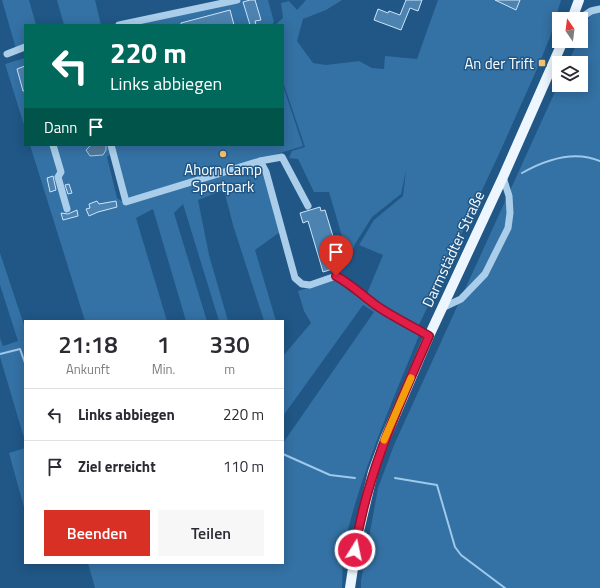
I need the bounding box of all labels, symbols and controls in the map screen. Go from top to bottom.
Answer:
north arrow [552,12,588,48]
map controls [552,12,588,92]
text: 220 m [110,31,187,74]
icon: left [44,40,96,92]
place label: An der Trift [464,52,535,75]
button: layers [552,56,588,92]
marker: An der Trift [537,58,547,68]
text: Links abbiegen [110,70,222,97]
text: Dann [44,116,77,139]
icon: arrive [85,116,107,138]
marker: Ahorn Camp Sportpark [218,149,228,159]
place label: Ahorn Camp Sportpark [184,158,262,198]
street label: Darmstädter Straße [416,187,490,311]
pin [319,235,353,276]
icon: arrive [325,241,347,263]
text: 21:18 [58,326,118,362]
text: 1 [157,326,170,362]
text: 330 [209,326,250,362]
text: Ankunft [66,359,110,379]
text: Min. [152,359,175,379]
text: m [224,359,235,379]
text: Links abbiegen [78,403,175,426]
text: 220 m [223,403,264,426]
icon: left [44,404,66,426]
text: Ziel erreicht [78,455,156,478]
text: 110 m [223,455,264,478]
icon: arrive [44,456,66,478]
button: Beenden [44,510,150,556]
button: Teilen [158,510,264,556]
position arrow [334,529,376,571]

